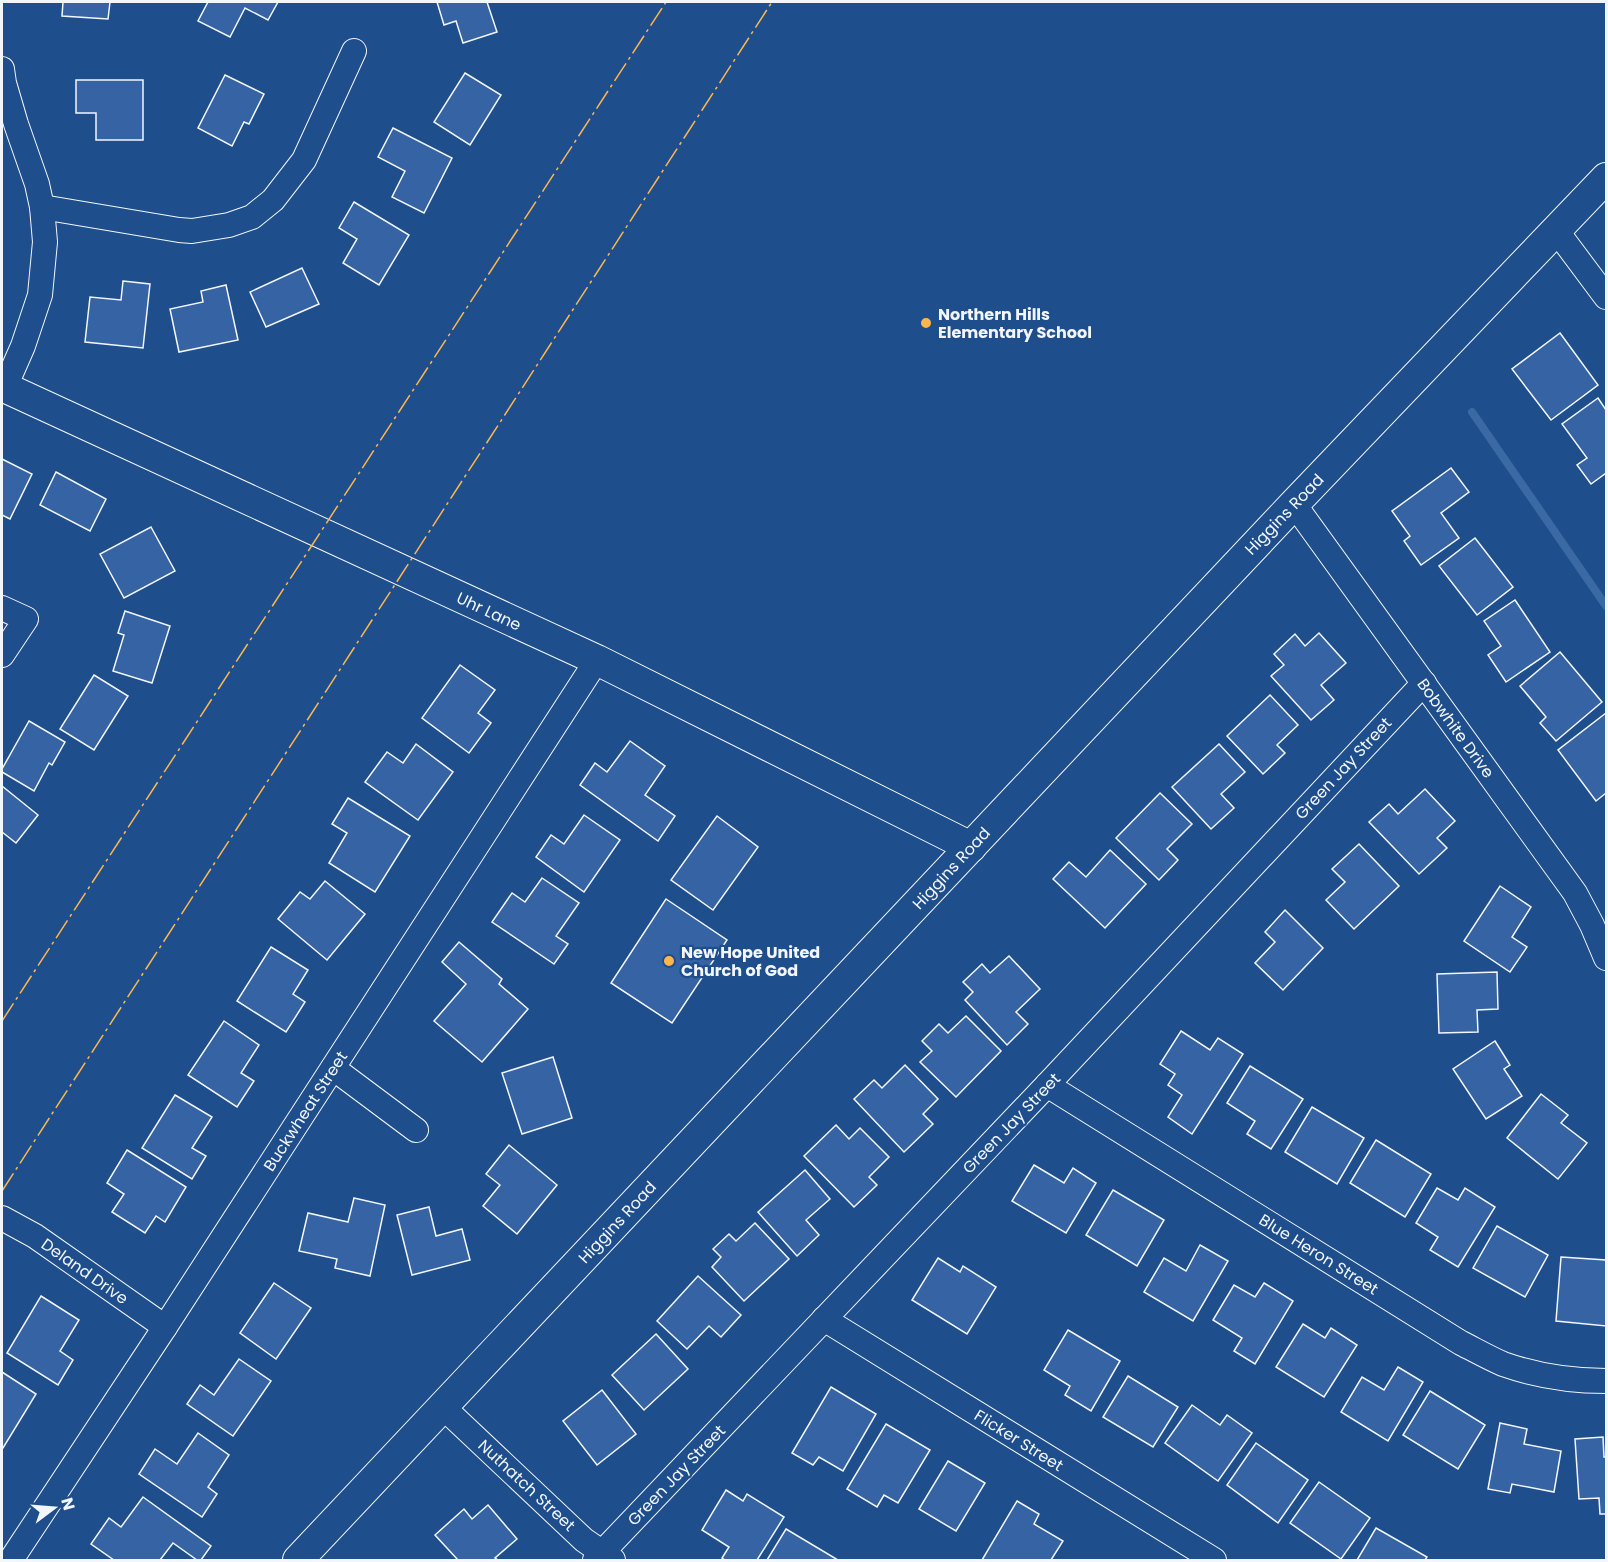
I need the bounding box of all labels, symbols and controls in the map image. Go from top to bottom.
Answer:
place label: Northern Hills Elementary School [938,303,1092,344]
marker: Northern Hills Elementary School [919,316,933,330]
street label: Higgins Road [1240,469,1329,560]
street label: Uhr Lane [453,586,525,637]
street label: Bobwhite Drive [1412,674,1500,783]
street label: Green Jay Street [1290,712,1397,825]
street label: Higgins Road [907,822,996,915]
place label: New Hope United Church of God [681,941,820,982]
marker: New Hope United Church of God [662,954,676,968]
street label: Buckwheat Street [258,1047,353,1176]
street label: Green Jay Street [957,1068,1066,1179]
street label: Higgins Road [573,1176,662,1269]
street label: Blue Heron Street [1255,1208,1383,1300]
street label: Deland Drive [37,1233,133,1310]
street label: Flicker Street [970,1404,1068,1477]
street label: Green Jay Street [622,1420,731,1531]
street label: Nuthatch Street [473,1434,580,1537]
north arrow [24,1478,84,1538]
text: N [55,1495,81,1513]

